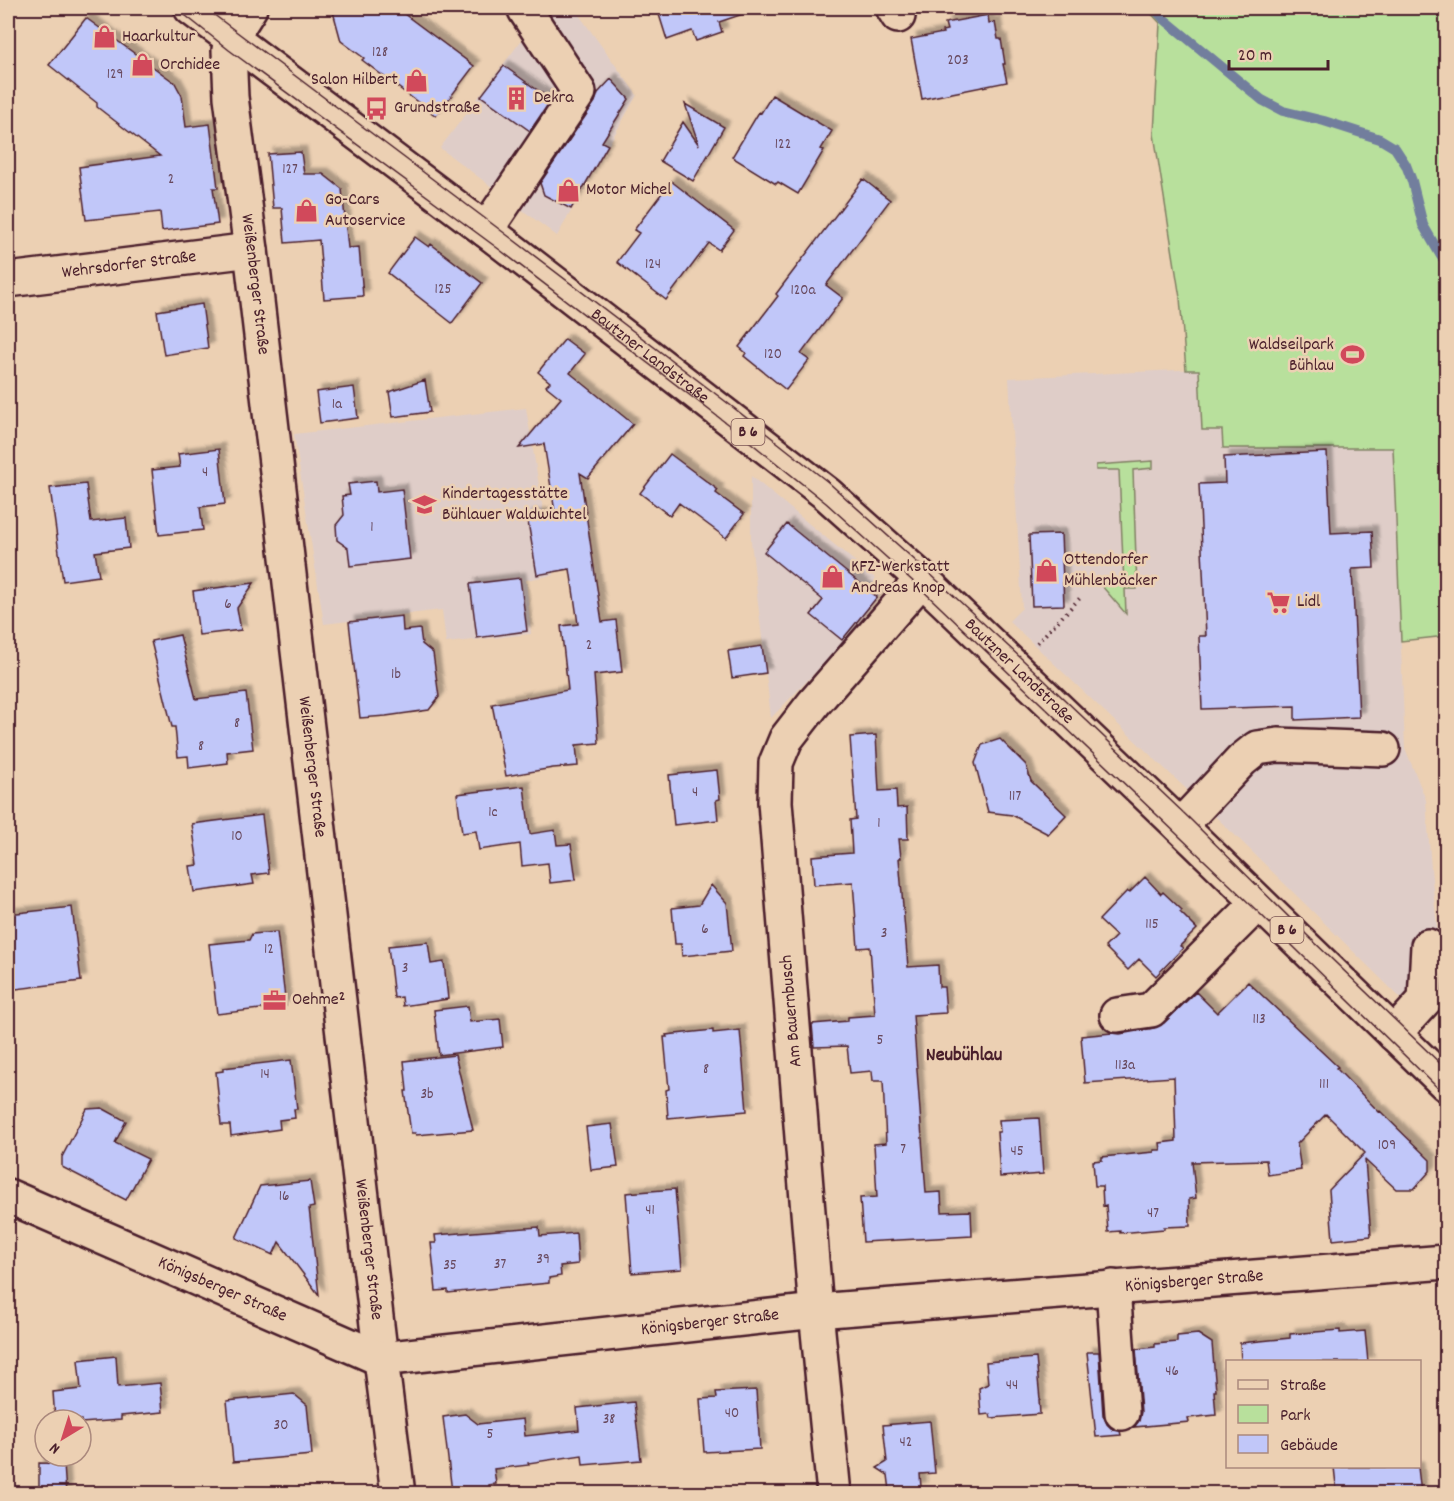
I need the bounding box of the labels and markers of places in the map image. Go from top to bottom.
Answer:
shop icon: Haarkultur [91,24,117,50]
place label: Haarkultur [122,25,196,50]
shop icon: Orchidee [129,52,155,78]
place label: Orchidee [160,53,220,78]
shop icon: Salon Hilbert [403,67,429,93]
place label: Salon Hilbert [311,68,398,93]
building icon: Dekra [503,85,529,111]
place label: Dekra [534,86,574,111]
bus stop icon: Grundstraße [363,95,389,121]
place label: Grundstraße [394,96,480,121]
shop icon: Motor Michel [555,177,581,203]
place label: Motor Michel [586,178,672,203]
place label: Go-Cars Autoservice [325,188,405,234]
shop icon: Go-Cars Autoservice [294,197,320,223]
place label: Waldseilpark Bühlau [1249,333,1334,379]
sports icon: Waldseilpark Bühlau [1339,342,1365,368]
place label: Kindertagesstätte Bühlauer Waldwichtel [442,482,587,528]
school or university icon: Kindertagesstätte Bühlauer Waldwichtel [411,491,437,517]
place label: Ottendorfer Mühlenbäcker [1064,548,1157,594]
place label: KFZ-Werkstatt Andreas Knop [851,555,950,601]
shop icon: Ottendorfer Mühlenbäcker [1033,557,1059,583]
shop icon: KFZ-Werkstatt Andreas Knop [820,564,846,590]
supermarket icon: Lidl [1266,589,1292,615]
place label: Lidl [1297,590,1321,615]
office icon: Oehme² [261,987,287,1013]
place label: Oehme² [292,988,345,1013]

